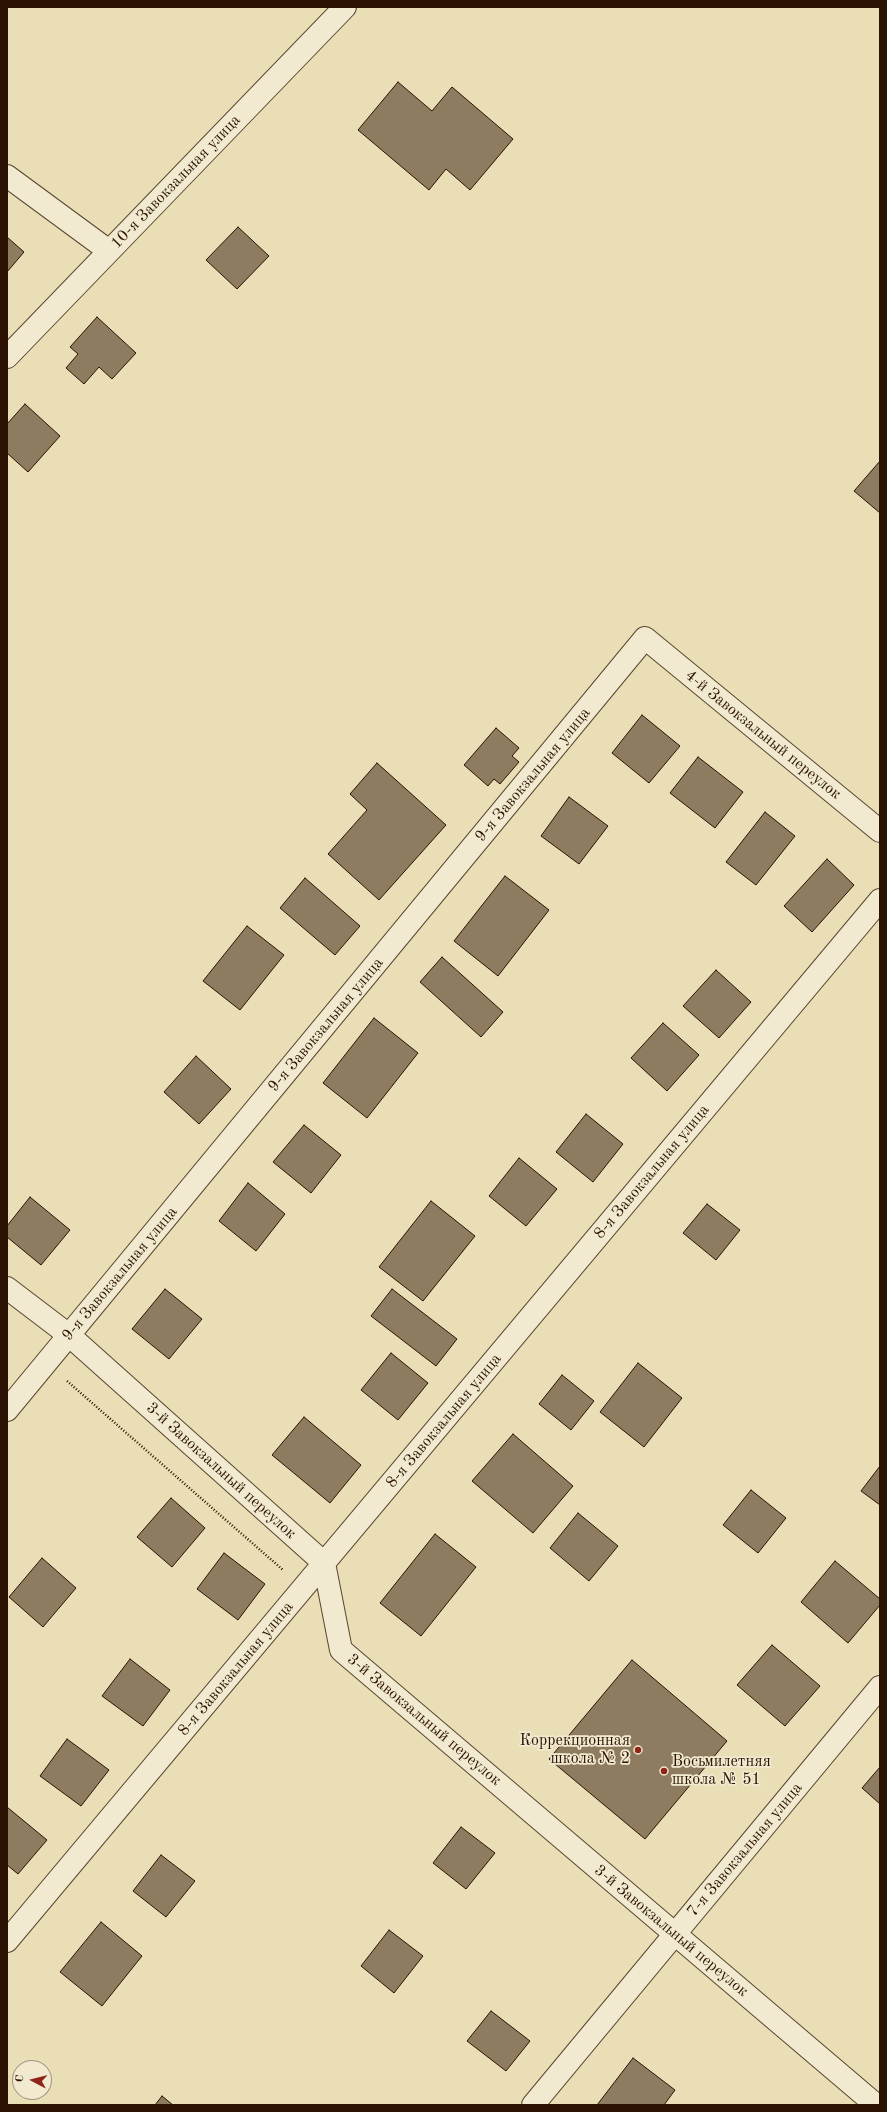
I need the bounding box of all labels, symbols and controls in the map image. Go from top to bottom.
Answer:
street label: 10-я Завокзальная улица [107,111,245,253]
street label: 4-й Завокзальный переулок [681,666,845,804]
street label: 9-я Завокзальная улица [471,704,595,846]
street label: 9-я Завокзальная улица [264,954,388,1096]
street label: 8-я Завокзальная улица [590,1101,714,1243]
street label: 9-я Завокзальная улица [58,1203,182,1345]
street label: 8-я Завокзальная улица [382,1350,506,1492]
street label: 3-й Завокзальный переулок [142,1399,300,1543]
street label: 8-я Завокзальная улица [174,1598,298,1740]
street label: 3-й Завокзальный переулок [343,1650,505,1790]
place label: Коррекционная школа № 2 [519,1731,630,1769]
marker: Коррекционная школа № 2 [633,1745,643,1755]
place label: Восьмилетняя школа № 51 [672,1752,771,1790]
marker: Восьмилетняя школа № 51 [659,1766,669,1776]
street label: 7-я Завокзальная улица [683,1779,807,1921]
street label: 3-й Завокзальный переулок [590,1861,752,2001]
north arrow [12,2060,52,2100]
text: С [15,2074,26,2083]

